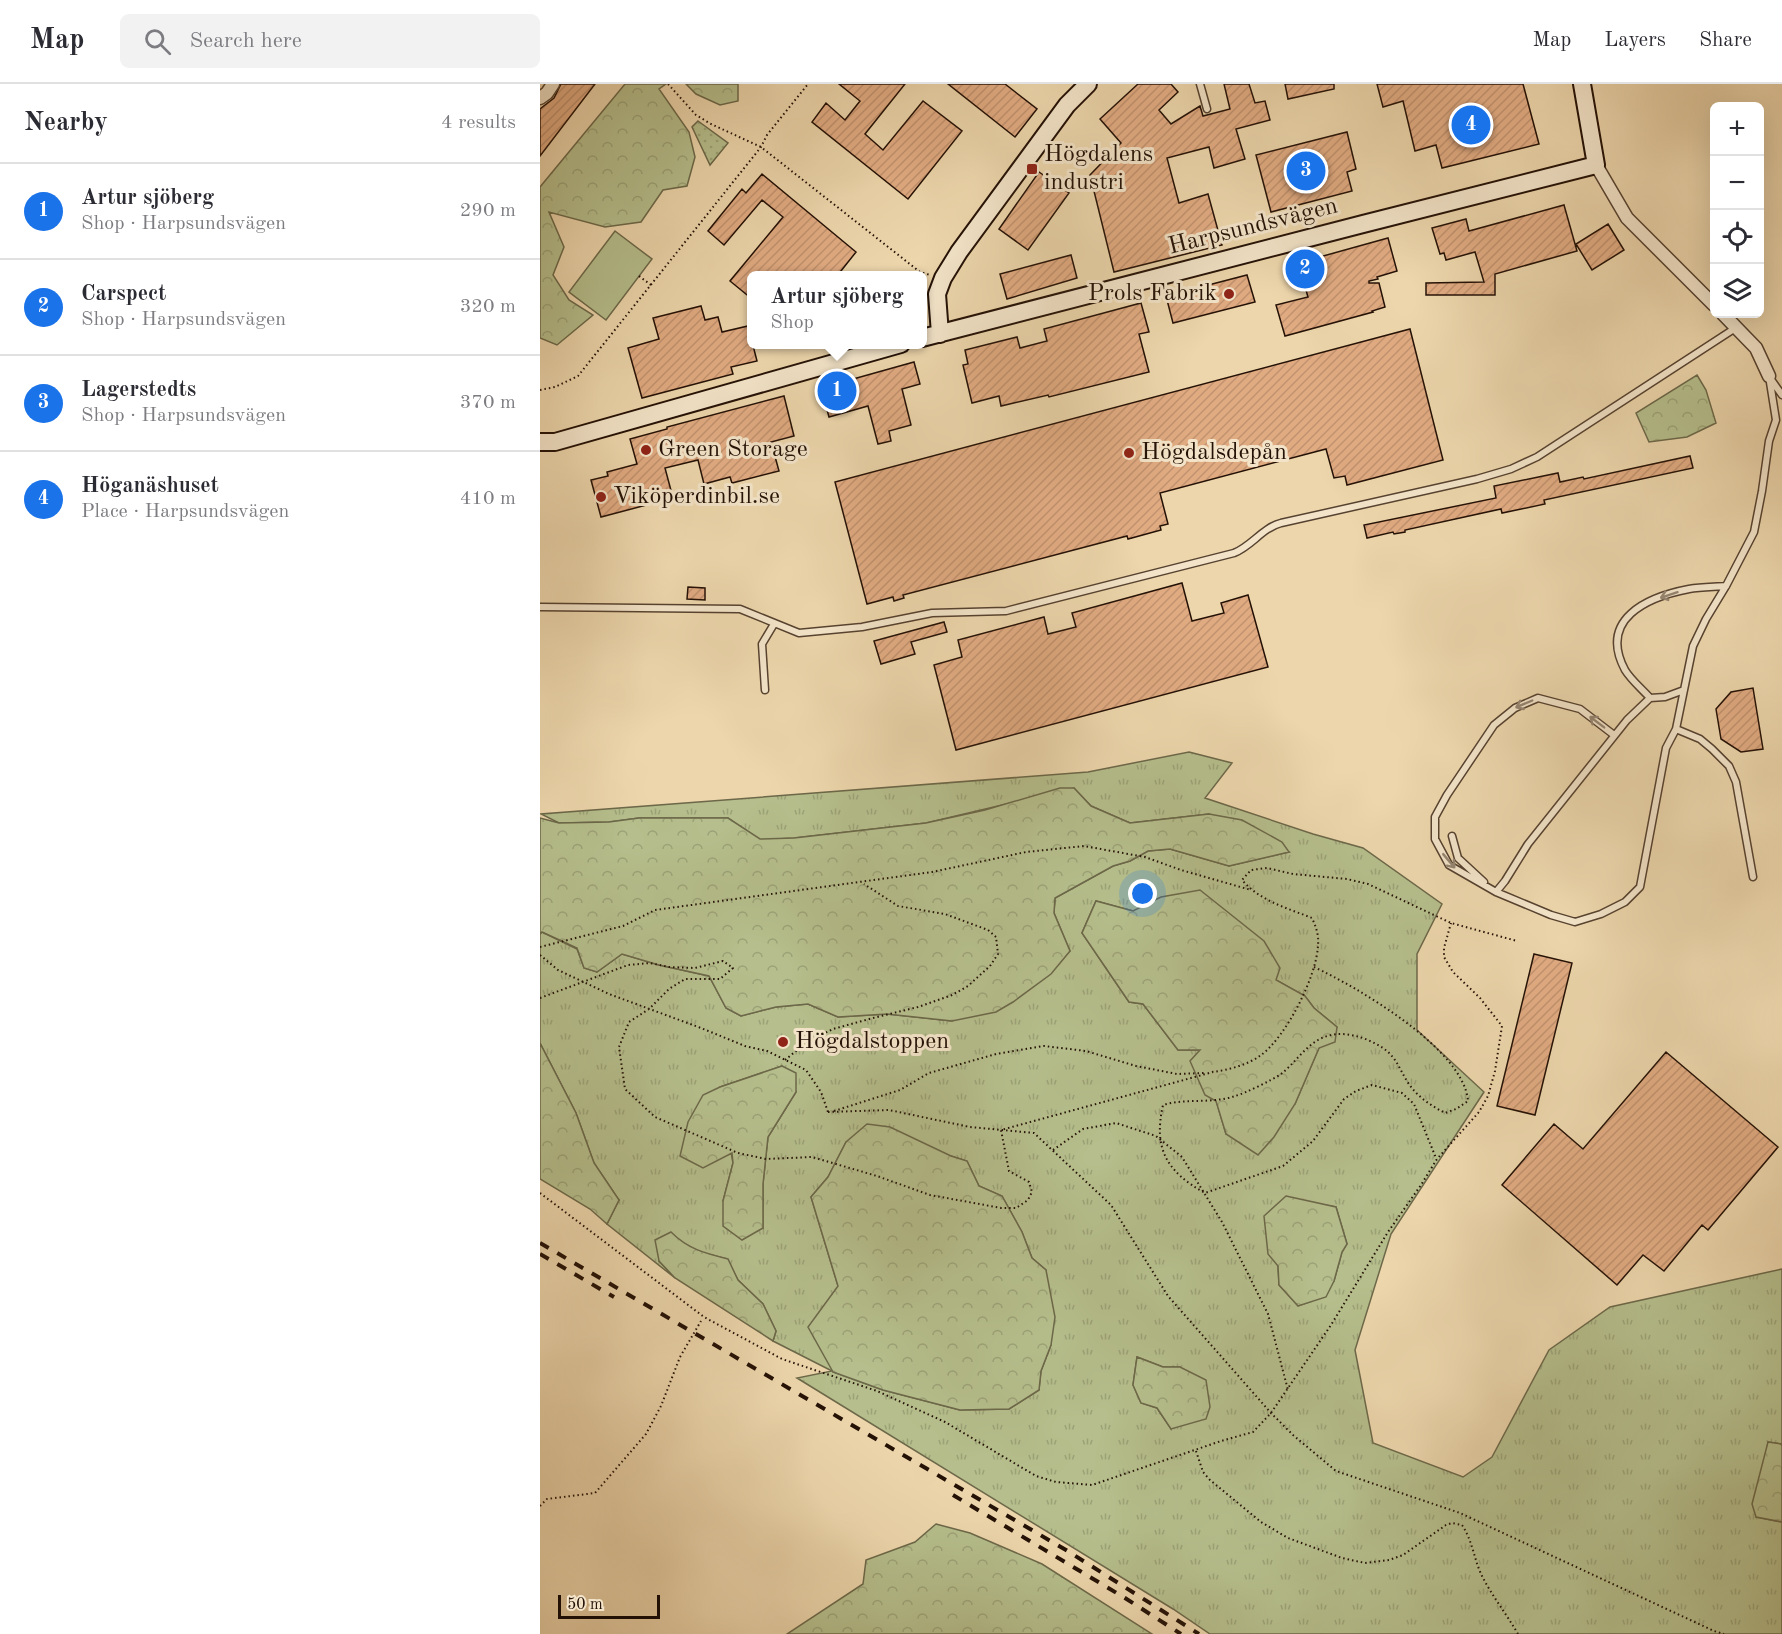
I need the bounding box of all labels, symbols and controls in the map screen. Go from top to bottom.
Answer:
search box [120,14,540,68]
icon: search [141,25,174,58]
text: Map [30,27,84,55]
text: Search here [189,30,302,52]
text: Map [1532,30,1571,51]
text: Layers [1604,30,1666,51]
text: Share [1699,30,1752,51]
pin: 4 [1452,102,1490,147]
map controls [1710,102,1764,318]
button: + [1710,102,1764,156]
text: Nearby [24,110,108,136]
text: 4 results [441,113,516,133]
place label: Högdalens industri [1044,143,1153,195]
pin: 3 [1286,148,1326,194]
button: − [1710,156,1764,210]
marker: Högdalens industri [1025,162,1039,176]
text: Artur sjöberg [81,187,214,209]
street label: Harpsundsvägen [1166,194,1340,260]
text: 1 [38,201,49,221]
text: 290 m [460,201,516,221]
button: locate [1710,210,1764,264]
text: Shop · Harpsundsvägen [81,214,286,234]
pin: 2 [1286,246,1324,291]
button: layers [1710,264,1764,318]
popup [747,271,927,349]
place label: Prols Fabrik [1088,282,1217,306]
text: Carspect [81,283,166,305]
text: Artur sjöberg [770,286,904,308]
marker: Prols Fabrik [1222,287,1236,301]
text: 2 [38,297,49,317]
text: 320 m [460,297,516,317]
text: Shop · Harpsundsvägen [81,310,286,330]
text: Shop [770,313,814,333]
pin: 1 [818,368,856,414]
text: Lagerstedts [81,379,196,401]
text: 3 [38,393,49,413]
text: 370 m [460,393,516,413]
text: Shop · Harpsundsvägen [81,406,286,426]
place label: Green Storage [658,438,808,462]
place label: Högdalsdepån [1141,441,1287,465]
marker: Green Storage [639,443,653,457]
marker: Högdalsdepån [1122,446,1136,460]
text: Höganäshuset [81,475,219,497]
place label: Viköperdinbil.se [613,485,780,509]
text: 4 [38,489,49,509]
text: 410 m [460,489,516,509]
marker: Viköperdinbil.se [594,490,608,504]
text: Place · Harpsundsvägen [81,502,289,522]
one-way arrow [1660,591,1679,602]
one-way arrow [1516,699,1534,710]
one-way arrow [1590,716,1606,729]
one-way arrow [1442,853,1456,868]
your location [1128,879,1157,908]
place label: Högdalstoppen [795,1030,949,1054]
marker: Högdalstoppen [776,1035,790,1049]
scale bar [558,1592,660,1620]
text: 50 m [567,1597,603,1613]

